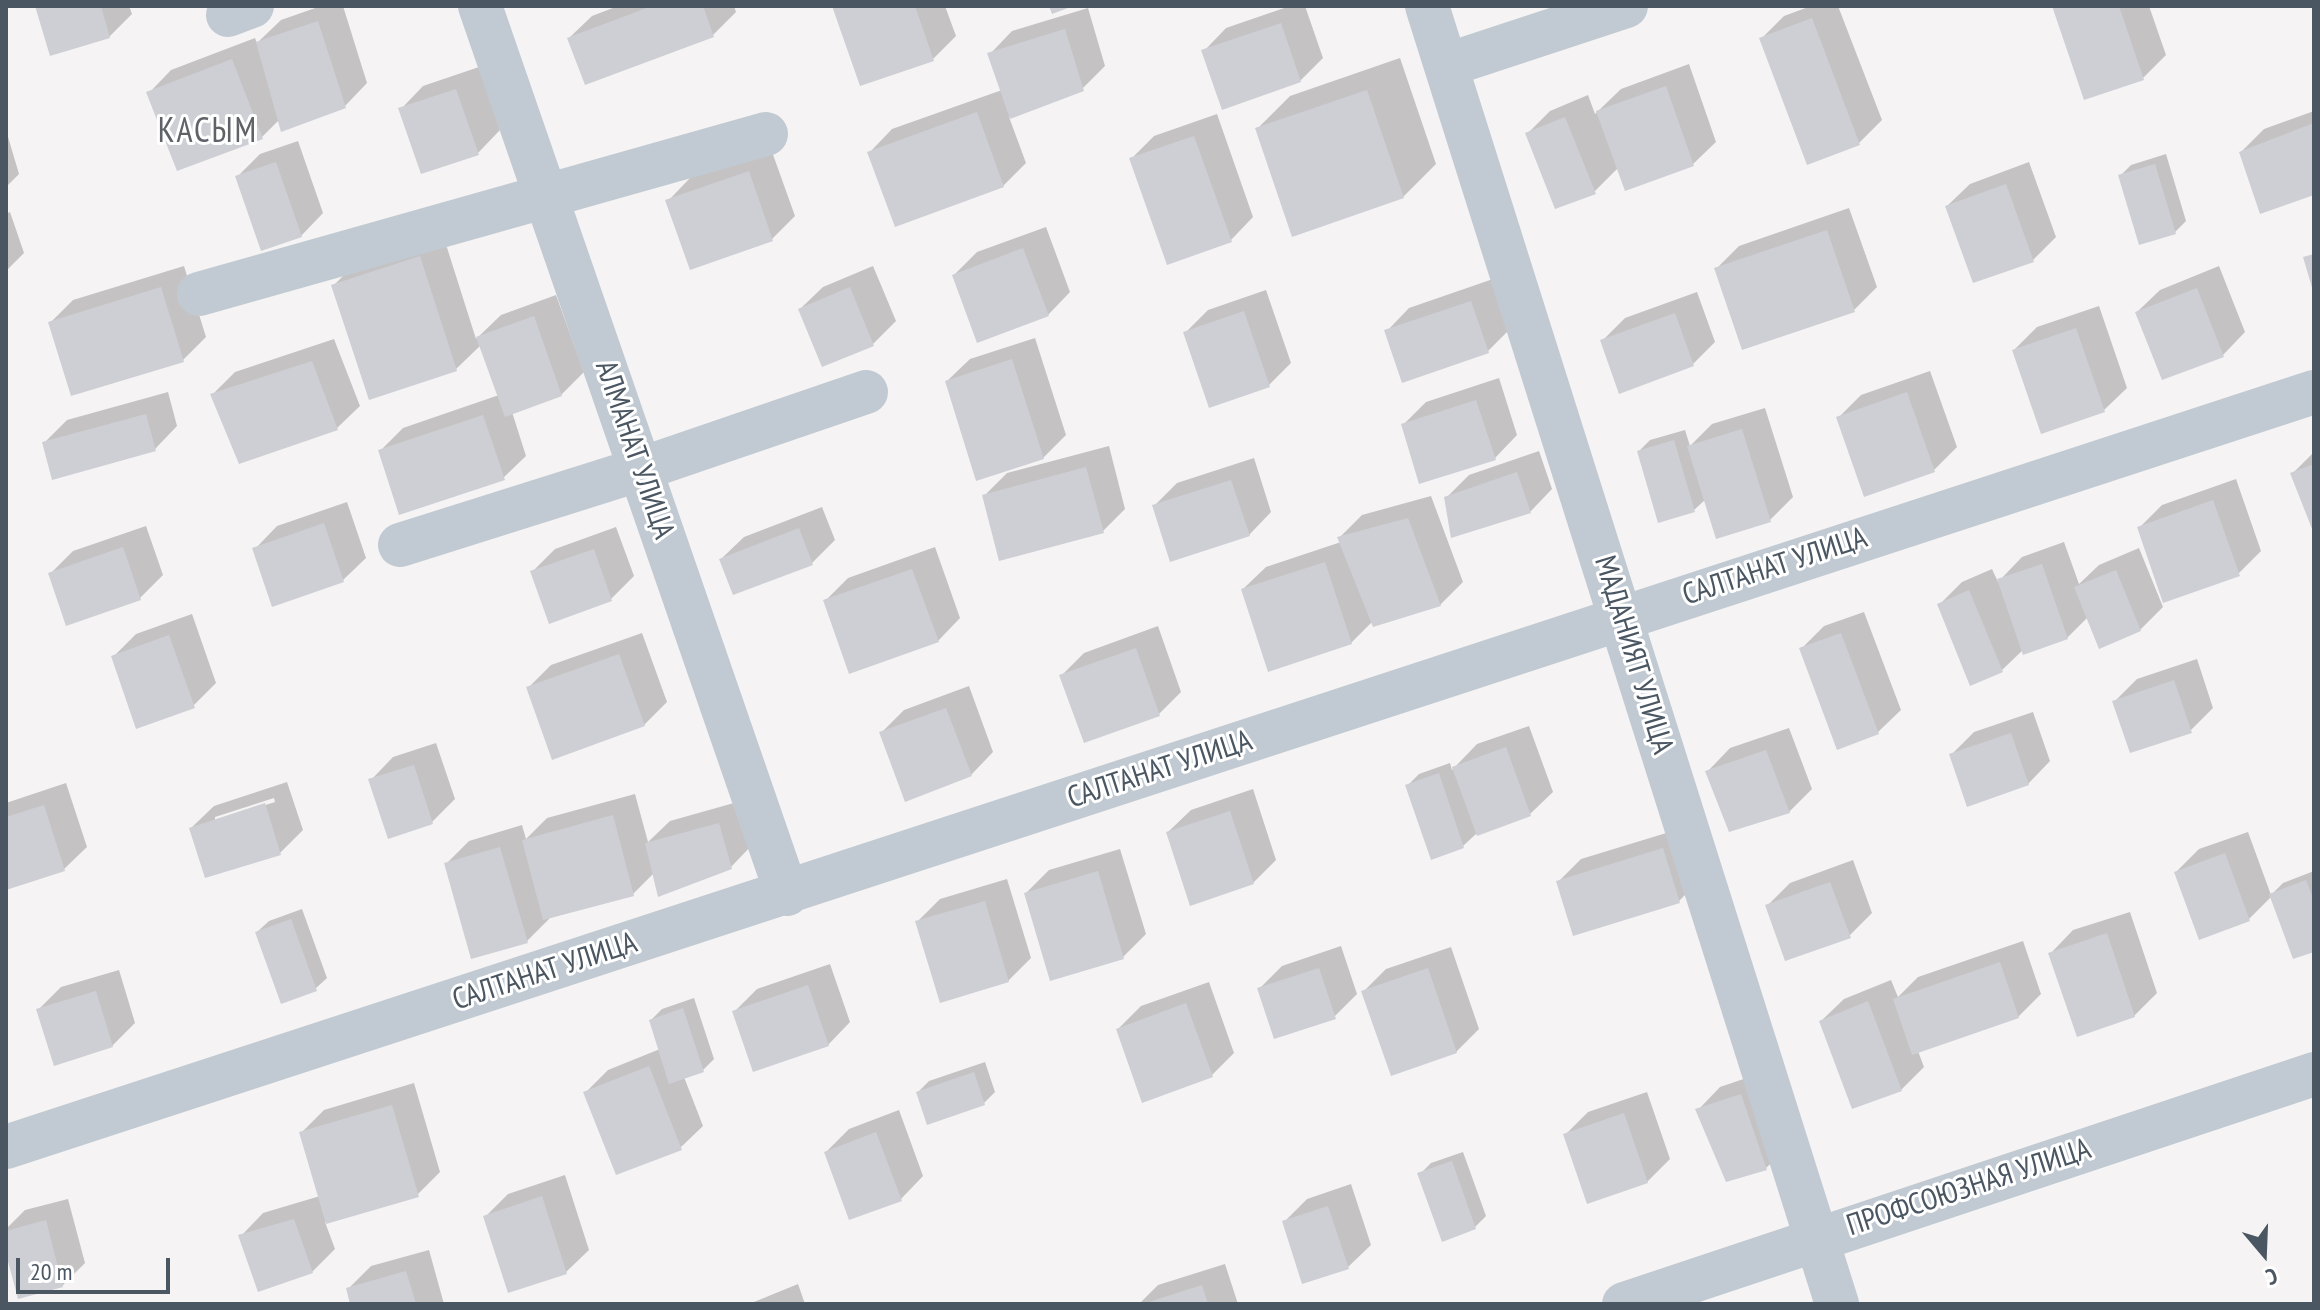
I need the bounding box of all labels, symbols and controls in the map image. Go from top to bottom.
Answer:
district label: КАСЫМ [158,112,258,152]
street label: АЛМАНАТ УЛИЦА [587,356,681,544]
street label: САЛТАНАТ УЛИЦА [1678,520,1872,614]
street label: МАДАНИЯТ УЛИЦА [1586,552,1680,758]
street label: САЛТАНАТ УЛИЦА [1063,723,1257,817]
street label: САЛТАНАТ УЛИЦА [448,925,642,1019]
street label: ПРОФСОЮЗНАЯ УЛИЦА [1843,1132,2095,1244]
north arrow [2224,1214,2304,1294]
scale bar [20,1242,174,1292]
text: 20 m [30,1256,72,1287]
text: С [2262,1262,2281,1292]

